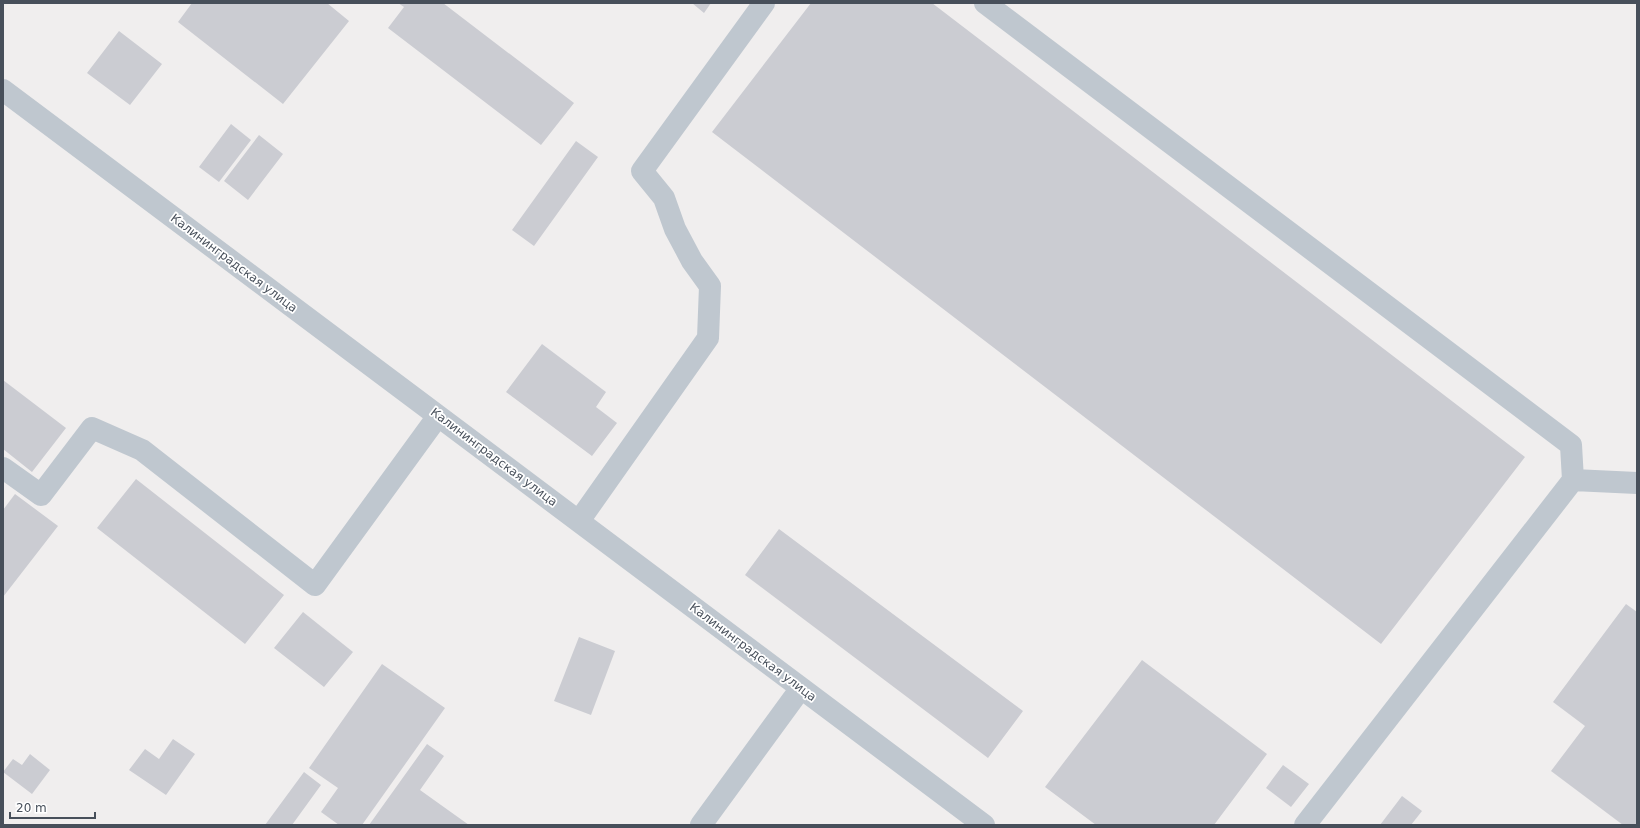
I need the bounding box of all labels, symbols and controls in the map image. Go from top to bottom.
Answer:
street label: Калининградская улица [168,211,300,315]
street label: Калининградская улица [428,405,560,509]
street label: Калининградская улица [687,600,819,704]
scale bar [10,794,95,820]
text: 20 m [16,801,47,815]

